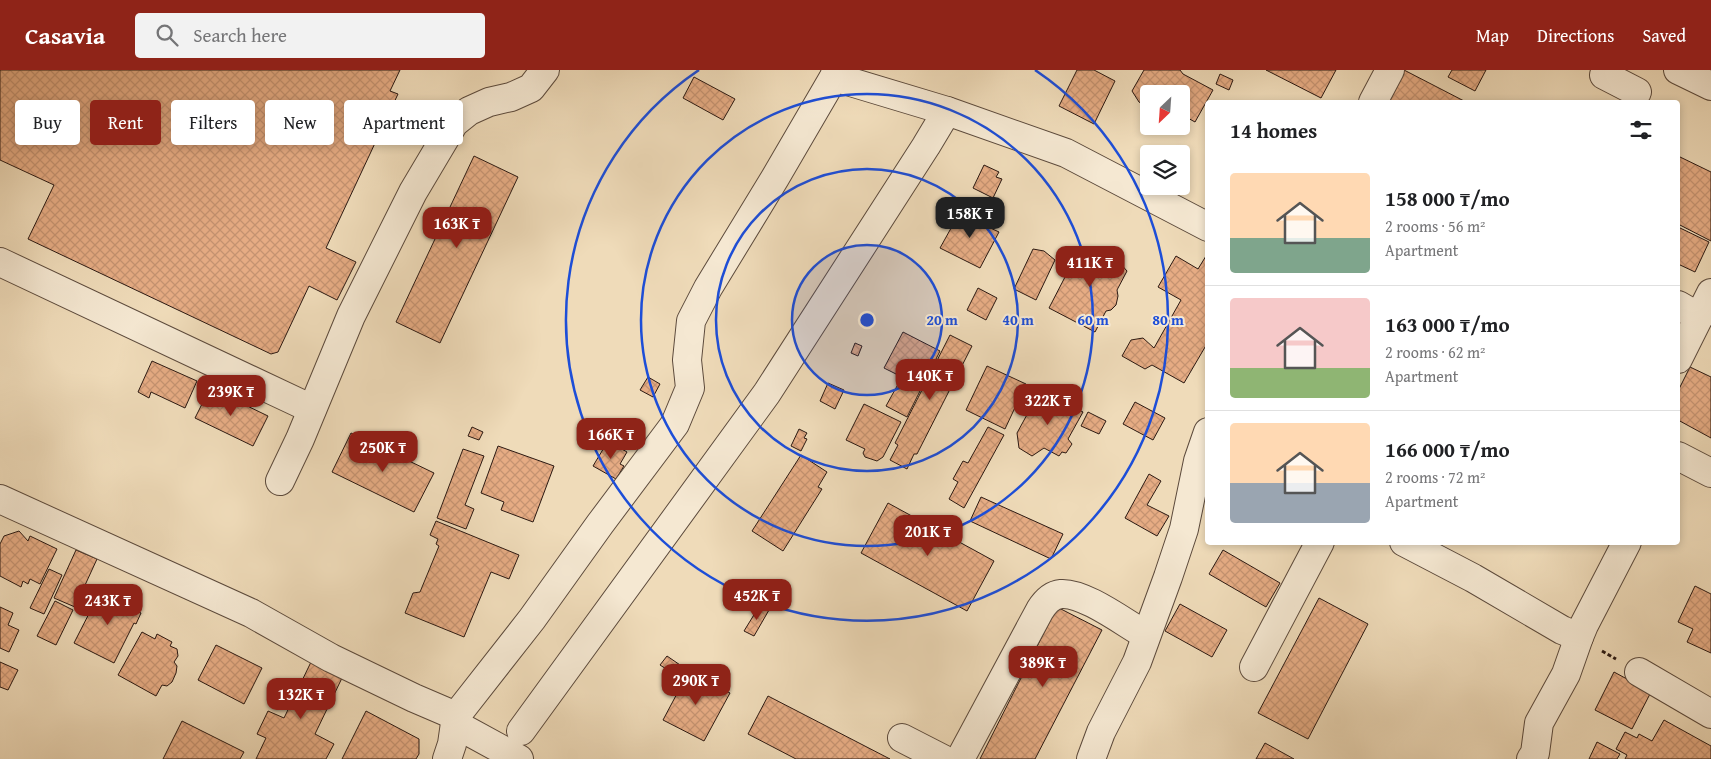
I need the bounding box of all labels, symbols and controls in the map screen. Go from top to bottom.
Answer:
search box [135,13,485,58]
text: Casavia [25,18,105,53]
icon: search [153,21,181,49]
text: Search here [193,21,287,49]
text: Map [1476,22,1509,49]
text: Directions [1537,22,1614,49]
text: Saved [1642,22,1686,49]
north arrow [1140,85,1190,135]
map controls [1140,85,1190,195]
chip: Buy [15,100,80,145]
chip: Rent [90,100,161,145]
chip: Filters [171,100,255,145]
chip: New [265,100,334,145]
chip: Apartment [344,100,463,145]
text: 14 homes [1230,115,1317,146]
icon: filters [1627,116,1655,144]
button: layers [1140,145,1190,195]
text: 158 000 ₸/mo [1385,183,1510,214]
icon: home [1270,193,1330,253]
pin: 158K ₸ [929,196,1011,239]
text: 158K ₸ [947,201,993,225]
pin: 163K ₸ [416,206,498,249]
text: 163K ₸ [434,211,480,235]
text: 2 rooms · 56 m² [1385,214,1485,238]
text: Apartment [1385,238,1458,262]
pin: 411K ₸ [1049,246,1131,288]
text: 411K ₸ [1067,250,1113,274]
text: 20 m [926,309,958,330]
text: 40 m [1002,309,1034,330]
text: 60 m [1077,309,1109,330]
text: 80 m [1152,309,1184,330]
text: 163 000 ₸/mo [1385,309,1510,340]
centre of rings [858,311,876,329]
icon: home [1270,318,1330,378]
text: 2 rooms · 62 m² [1385,340,1485,364]
pin: 140K ₸ [889,358,971,401]
text: 140K ₸ [907,363,953,387]
text: Apartment [1385,364,1458,388]
pin: 239K ₸ [190,374,272,417]
text: 239K ₸ [208,379,254,403]
pin: 322K ₸ [1007,384,1089,426]
text: 322K ₸ [1025,388,1071,412]
pin: 166K ₸ [570,418,652,460]
text: 166K ₸ [588,422,634,446]
pin: 250K ₸ [342,430,424,473]
text: 166 000 ₸/mo [1385,434,1510,465]
text: 250K ₸ [360,435,406,459]
icon: home [1270,443,1330,503]
text: 2 rooms · 72 m² [1385,465,1485,489]
text: Apartment [1385,489,1458,513]
pin: 201K ₸ [887,514,969,557]
text: 201K ₸ [905,519,951,543]
pin: 452K ₸ [716,578,798,621]
text: 452K ₸ [734,583,780,607]
pin: 243K ₸ [67,584,149,626]
text: 243K ₸ [85,588,131,612]
pin: 389K ₸ [1002,646,1084,688]
text: 389K ₸ [1020,650,1066,674]
pin: 290K ₸ [655,664,737,706]
text: 290K ₸ [673,668,719,692]
pin: 132K ₸ [260,678,342,720]
text: 132K ₸ [278,682,324,706]

